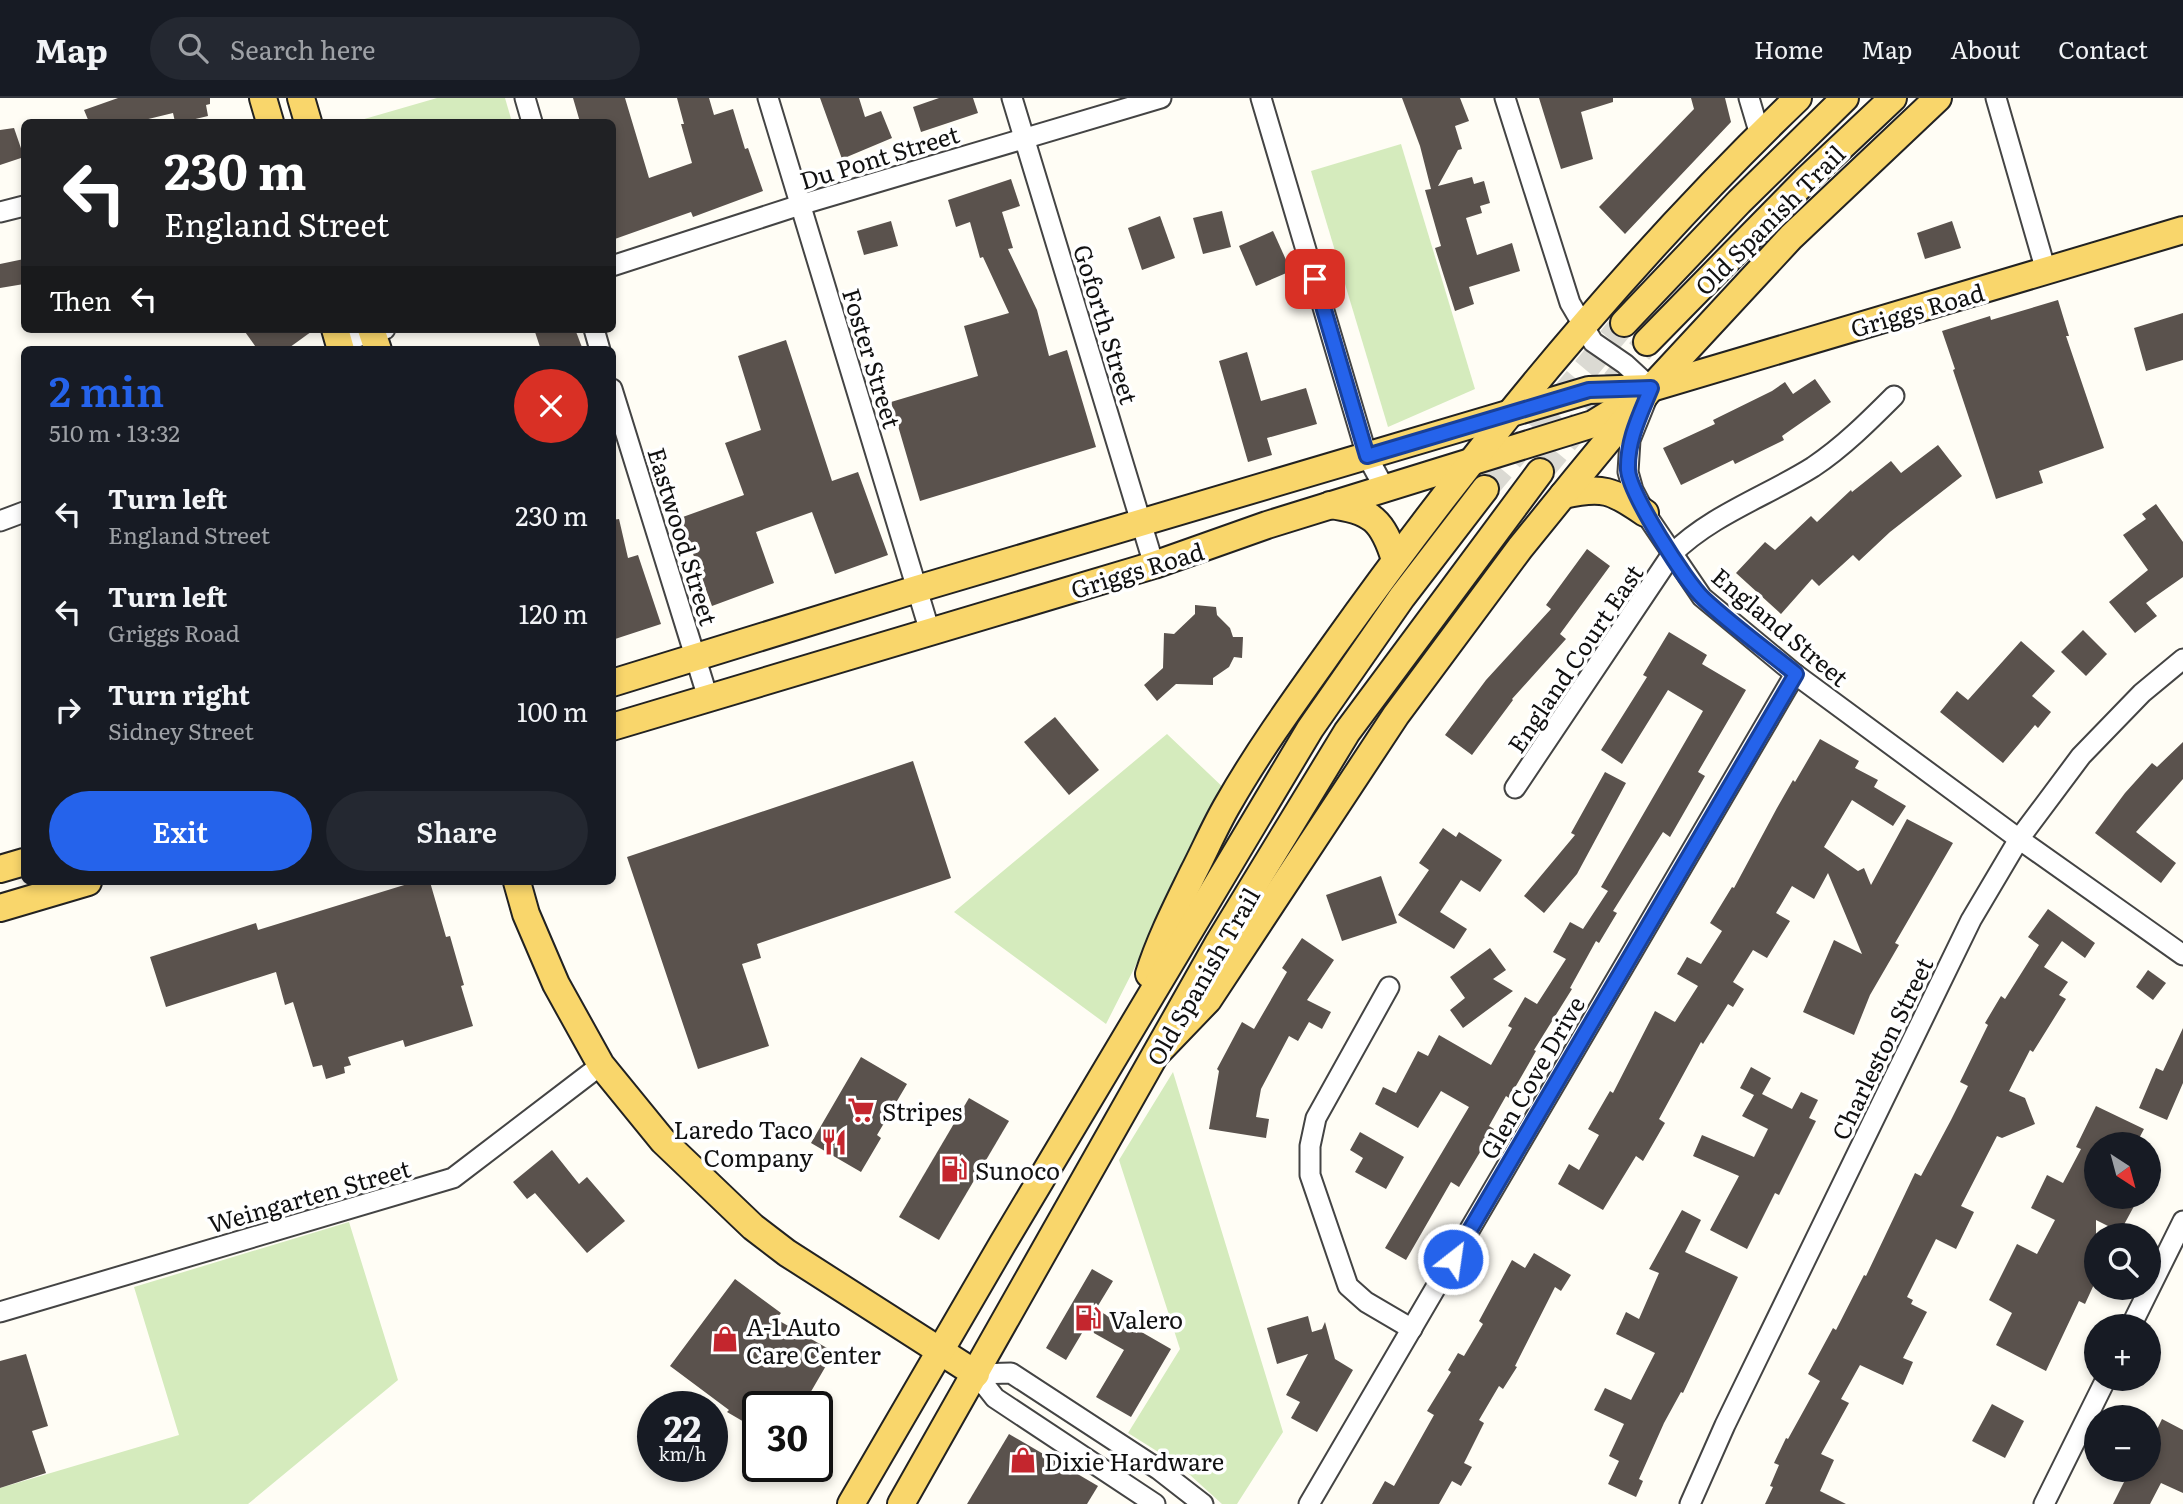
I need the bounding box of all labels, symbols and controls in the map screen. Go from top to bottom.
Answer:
search box [150,17,640,80]
text: Map [35,24,108,73]
icon: search [174,29,212,67]
text: Search here [230,29,376,68]
text: Home [1754,31,1823,66]
text: Map [1861,31,1912,66]
text: About [1950,31,2020,66]
text: Contact [2058,31,2148,66]
street label: Du Pont Street [795,115,963,197]
text: 230 m [164,132,307,205]
street label: Old Spanish Trail [1686,136,1852,302]
icon: left [49,147,140,238]
text: England Street [164,199,389,247]
street label: Goforth Street [1066,240,1148,408]
pin [1285,249,1345,309]
icon: arrive [1296,260,1334,298]
street label: Griggs Road [1846,273,1988,345]
text: Then [49,280,111,319]
icon: left [125,280,163,318]
street label: Foster Street [835,284,911,433]
text: 2 min [49,358,164,420]
button: close [514,369,588,443]
text: 510 m · 13:32 [49,415,180,449]
street label: Eastwood Street [640,443,728,630]
text: Turn left [108,478,227,517]
icon: left [49,495,87,533]
text: 230 m [515,495,588,534]
text: England Street [108,517,270,551]
street label: Griggs Road [1066,532,1208,606]
street label: England Court East [1498,557,1650,759]
street label: England Street [1705,558,1857,694]
text: Turn left [108,576,227,615]
icon: left [49,593,87,631]
text: 120 m [519,593,588,632]
text: Griggs Road [108,615,240,649]
text: Turn right [108,674,250,713]
icon: right [49,691,87,729]
text: 100 m [517,691,588,730]
text: Sidney Street [108,713,254,747]
button: Exit [49,791,312,871]
button: Share [326,791,588,871]
street label: Old Spanish Trail [1137,881,1267,1071]
street label: Charleston Street [1822,951,1941,1145]
street label: Glen Cove Drive [1470,989,1592,1165]
place label: Stripes [882,1093,963,1128]
supermarket icon: Stripes [846,1095,876,1125]
place label: Laredo Taco Company [673,1111,813,1174]
restaurant icon: Laredo Taco Company [819,1127,849,1157]
north arrow [2084,1132,2161,1209]
map controls [2084,1132,2161,1482]
street label: Weingarten Street [204,1149,414,1241]
place label: Sunoco [975,1152,1060,1187]
fuel station icon: Sunoco [939,1154,969,1184]
position arrow [1416,1222,1490,1296]
button: search [2084,1223,2161,1300]
place label: Valero [1109,1301,1183,1336]
fuel station icon: Valero [1073,1303,1103,1333]
place label: A-1 Auto Care Center [746,1308,882,1371]
button: + [2084,1314,2161,1391]
shop icon: A-1 Auto Care Center [710,1324,740,1354]
speed limit sign: 30 [742,1391,833,1482]
text: 22 [664,1401,701,1453]
button: − [2084,1405,2161,1482]
text: km/h [659,1440,706,1467]
place label: Dixie Hardware [1044,1443,1224,1478]
shop icon: Dixie Hardware [1008,1445,1038,1475]

